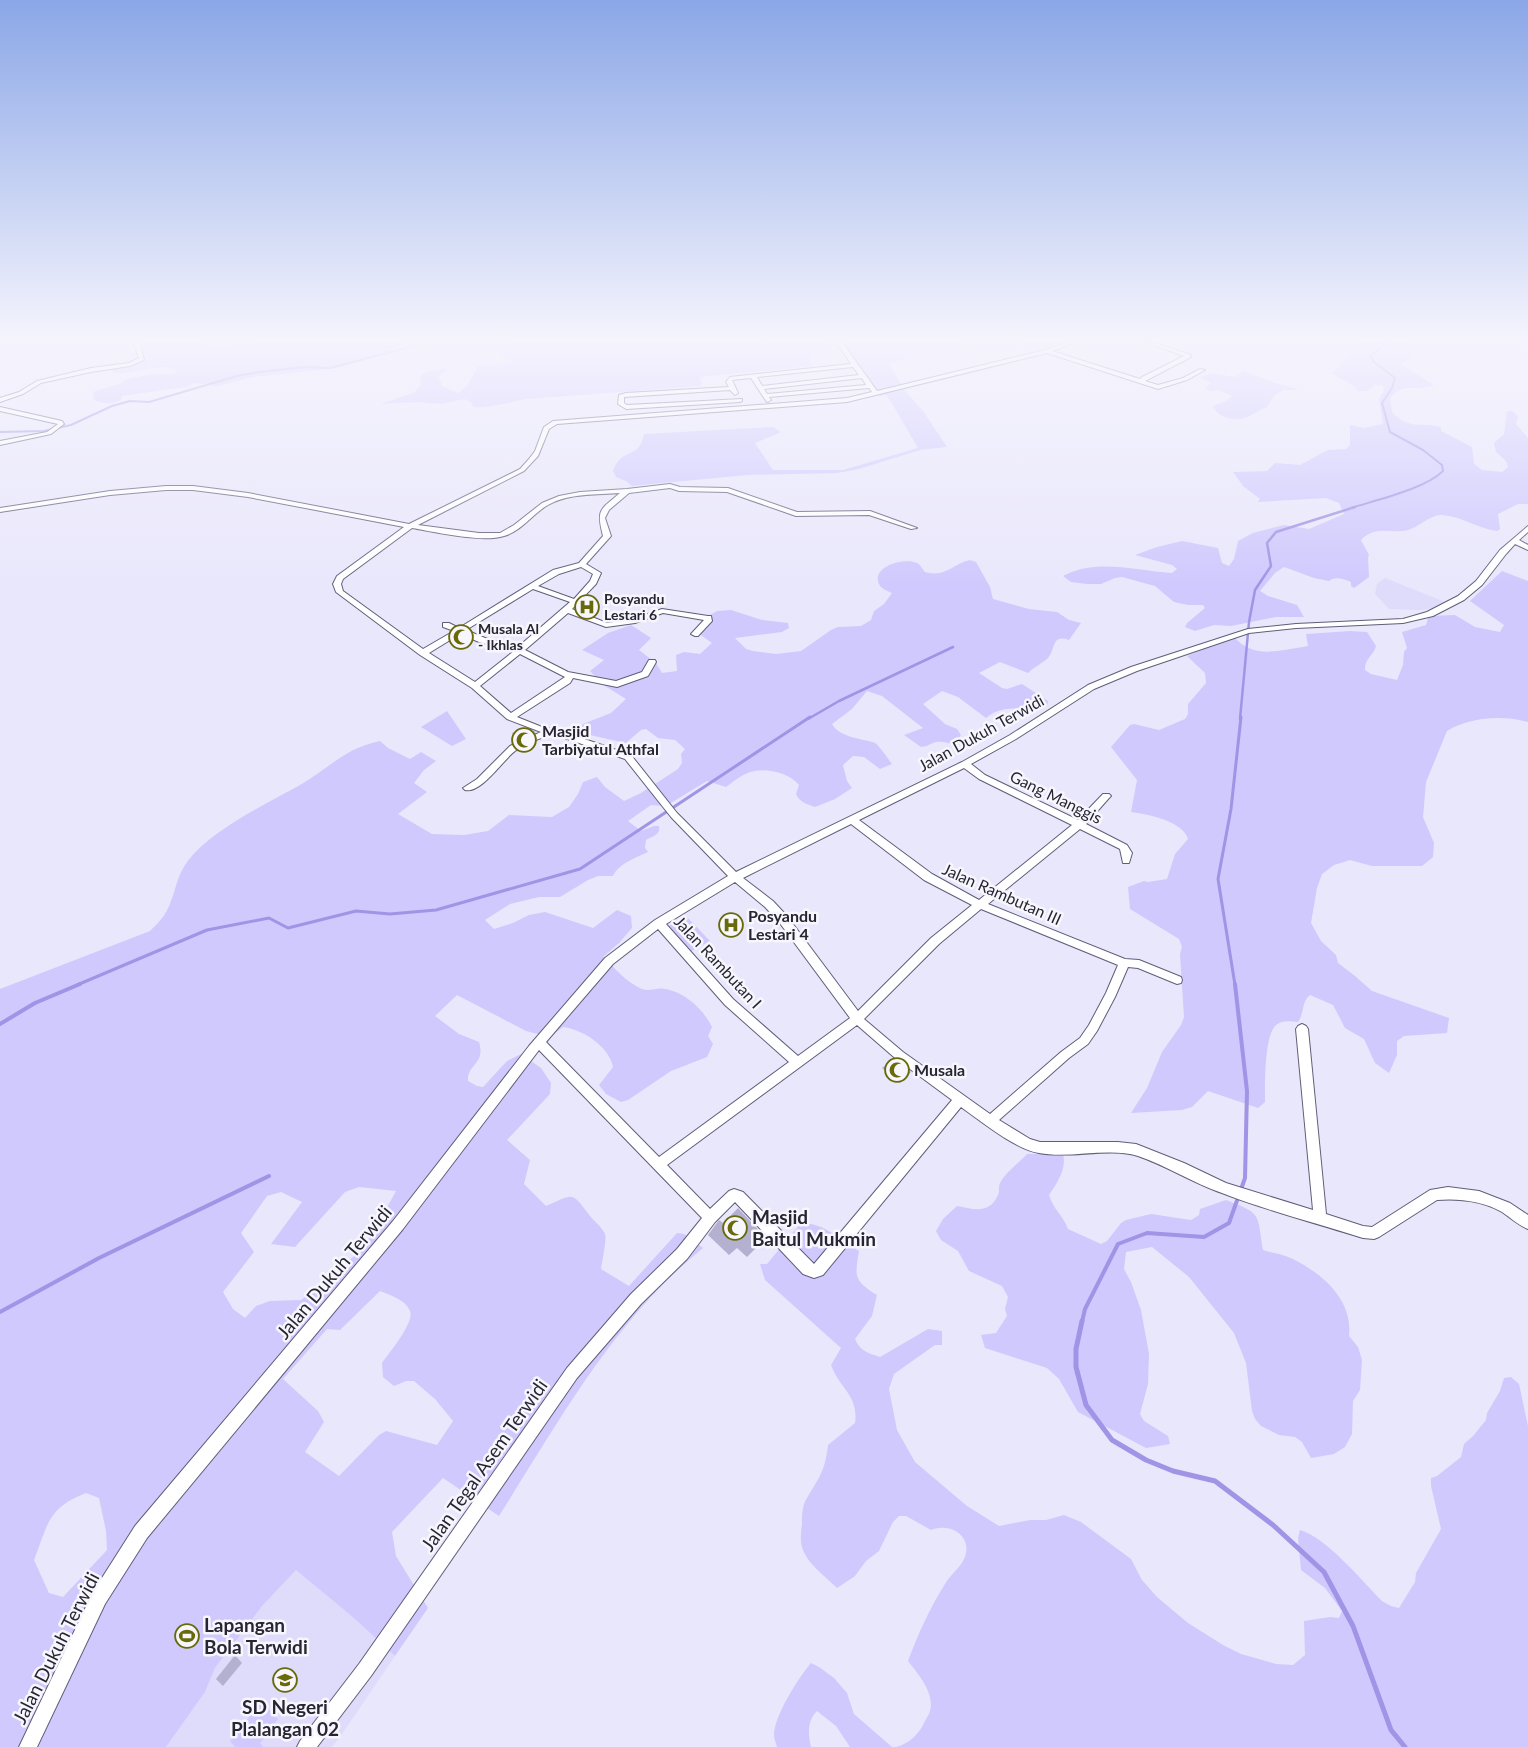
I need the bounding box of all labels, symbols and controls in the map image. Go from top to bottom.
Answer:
place label: Posyandu Lestari 6 [604,590,665,623]
hospital icon: Posyandu Lestari 6 [574,594,600,620]
place label: Musala Al - Ikhlas [478,620,539,653]
mosque icon: Musala Al - Ikhlas [448,624,474,650]
street label: Jalan Dukuh Terwidi [915,690,1047,775]
place label: Masjid Tarbiyatul Athfal [542,721,659,758]
mosque icon: Masjid Tarbiyatul Athfal [511,727,537,753]
street label: Gang Manggis [1007,766,1105,827]
street label: Jalan Rambutan III [940,859,1065,928]
place label: Posyandu Lestari 4 [748,906,817,943]
street label: Jalan Rambutan I [671,912,766,1012]
hospital icon: Posyandu Lestari 4 [718,912,744,938]
mosque icon: Musala [884,1057,910,1083]
place label: Musala [914,1060,965,1079]
street label: Jalan Dukuh Terwidi [271,1200,396,1343]
place label: Masjid Baitul Mukmin [752,1205,876,1250]
mosque icon: Masjid Baitul Mukmin [722,1215,748,1241]
street label: Jalan Tegal Asem Terwidi [416,1374,552,1555]
street label: Jalan Dukuh Terwidi [7,1568,104,1727]
place label: Lapangan Bola Terwidi [204,1613,308,1658]
sports icon: Lapangan Bola Terwidi [174,1623,200,1649]
school or university icon: SD Negeri Plalangan 02 [272,1667,298,1693]
place label: SD Negeri Plalangan 02 [231,1695,339,1740]

